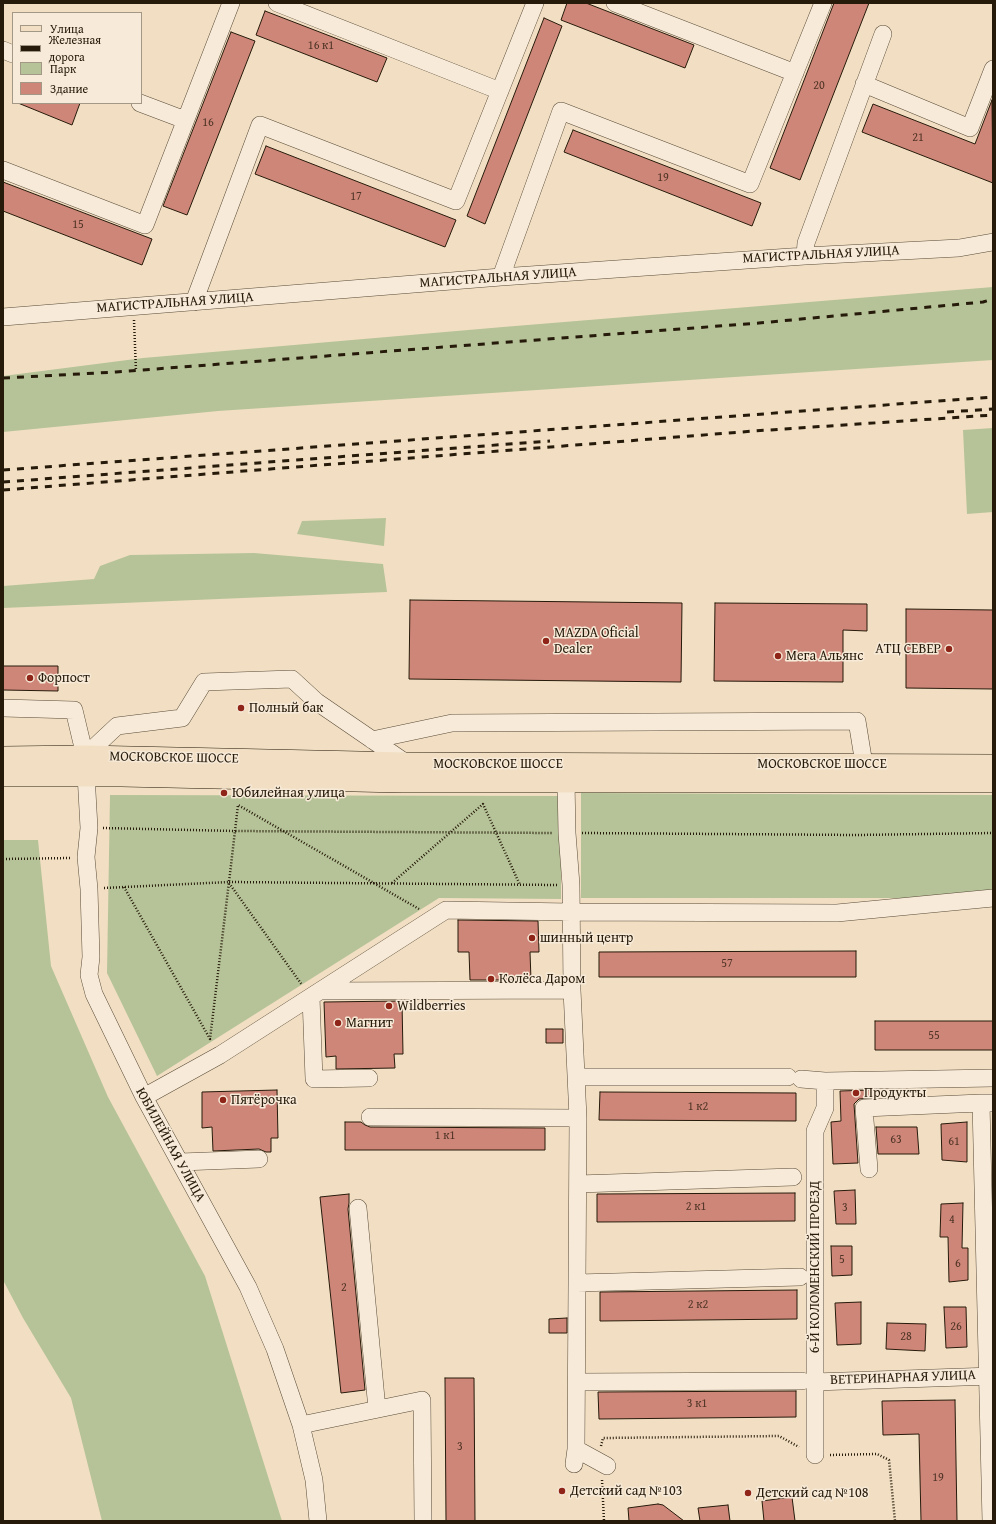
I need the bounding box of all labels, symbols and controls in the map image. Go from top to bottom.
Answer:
legend [12,12,142,104]
text: Улица [50,20,84,37]
text: Железная дорога [49,31,101,65]
house number: 16 к1 [308,39,334,53]
text: Парк [50,60,76,77]
house number: 20 [813,79,825,93]
text: Здание [50,80,88,97]
house number: 16 [202,116,214,130]
house number: 21 [912,131,924,145]
house number: 19 [657,171,669,185]
house number: 17 [350,190,362,204]
house number: 15 [72,218,84,232]
street label: МАГИСТРАЛЬНАЯ УЛИЦА [742,242,900,268]
street label: МАГИСТРАЛЬНАЯ УЛИЦА [419,264,577,292]
street label: МАГИСТРАЛЬНАЯ УЛИЦА [96,289,254,317]
place label: MAZDA Oficial Dealer [554,625,639,658]
marker: MAZDA Oficial Dealer [541,636,551,646]
place label: АТЦ СЕВЕР [875,641,941,657]
marker: АТЦ СЕВЕР [944,644,954,654]
place label: Мега Альянс [786,648,863,664]
marker: Мега Альянс [773,651,783,661]
place label: Форпост [38,670,90,686]
marker: Форпост [25,673,35,683]
place label: Полный бак [249,700,323,716]
marker: Полный бак [236,703,246,713]
street label: МОСКОВСКОЕ ШОССЕ [109,748,239,768]
street label: МОСКОВСКОЕ ШОССЕ [433,756,563,772]
street label: МОСКОВСКОЕ ШОССЕ [757,756,887,772]
place label: Юбилейная улица [232,785,345,801]
marker: Юбилейная улица [219,788,229,798]
place label: шинный центр [540,930,633,946]
marker: шинный центр [527,933,537,943]
house number: 57 [721,957,733,971]
place label: Колёса Даром [499,971,585,987]
marker: Колёса Даром [486,974,496,984]
place label: Wildberries [397,998,466,1014]
marker: Wildberries [384,1001,394,1011]
place label: Магнит [346,1015,393,1031]
marker: Магнит [333,1018,343,1028]
house number: 55 [928,1029,940,1043]
street label: ЮБИЛЕЙНАЯ УЛИЦА [132,1085,208,1205]
place label: Продукты [864,1085,926,1101]
marker: Продукты [851,1088,861,1098]
place label: Пятёрочка [231,1092,297,1108]
marker: Пятёрочка [218,1095,228,1105]
house number: 1 к2 [688,1100,708,1114]
house number: 1 к1 [435,1129,455,1143]
house number: 63 [890,1133,902,1147]
house number: 61 [948,1135,960,1149]
street label: 6-Й КОЛОМЕНСКИЙ ПРОЕЗД [807,1181,823,1353]
house number: 2 к1 [686,1200,706,1214]
house number: 3 [842,1201,848,1215]
house number: 4 [949,1213,955,1227]
house number: 5 [839,1253,845,1267]
house number: 6 [955,1257,961,1271]
house number: 2 [341,1281,347,1295]
house number: 2 к2 [688,1298,708,1312]
house number: 26 [950,1320,962,1334]
house number: 28 [900,1330,912,1344]
street label: ВЕТЕРИНАРНАЯ УЛИЦА [830,1367,976,1389]
house number: 3 к1 [687,1397,707,1411]
house number: 3 [457,1440,463,1454]
house number: 19 [932,1471,944,1485]
place label: Детский сад №103 [570,1483,683,1499]
place label: Детский сад №108 [756,1485,869,1501]
marker: Детский сад №103 [557,1486,567,1496]
marker: Детский сад №108 [743,1488,753,1498]

